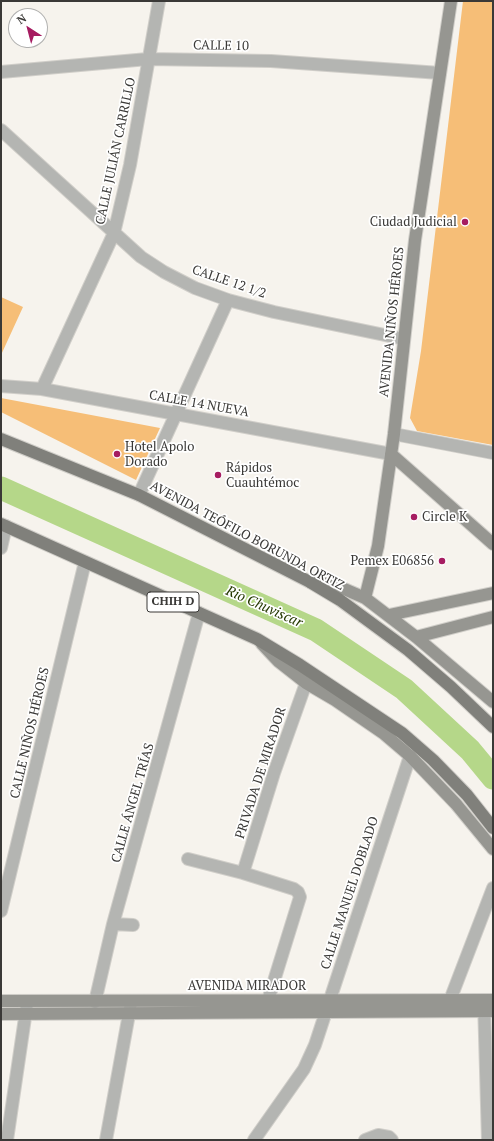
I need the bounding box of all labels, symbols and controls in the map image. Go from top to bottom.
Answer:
north arrow [8,8,48,48]
text: N [14,11,29,27]
street label: CALLE 10 [193,38,249,54]
street label: CALLE JULIÁN CARRILLO [93,76,139,226]
place label: Ciudad Judicial [370,214,457,230]
marker: Ciudad Judicial [460,217,470,227]
street label: AVENIDA NIÑOS HÉROES [376,246,408,398]
street label: CALLE 12 1/2 [190,262,268,302]
street label: CALLE 14 NUEVA [148,388,250,420]
place label: Hotel Apolo Dorado [125,439,194,470]
marker: Hotel Apolo Dorado [112,449,122,459]
place label: Rápidos Cuauhtémoc [226,460,299,491]
marker: Rápidos Cuauhtémoc [213,470,223,480]
street label: AVENIDA TEÓFILO BORUNDA ORTIZ [147,478,347,594]
place label: Circle K [422,509,467,525]
marker: Circle K [409,512,419,522]
place label: Pemex E06856 [350,553,434,569]
marker: Pemex E06856 [437,556,447,566]
water label: Rio Chuviscar [223,583,305,631]
road number: CHIH D [147,592,199,612]
street label: CALLE NIÑOS HÉROES [7,666,53,800]
street label: PRIVADA DE MIRADOR [232,705,290,841]
street label: CALLE ÁNGEL TRÍAS [108,741,158,865]
street label: CALLE MANUEL DOBLADO [318,815,382,971]
street label: AVENIDA MIRADOR [188,978,306,994]

